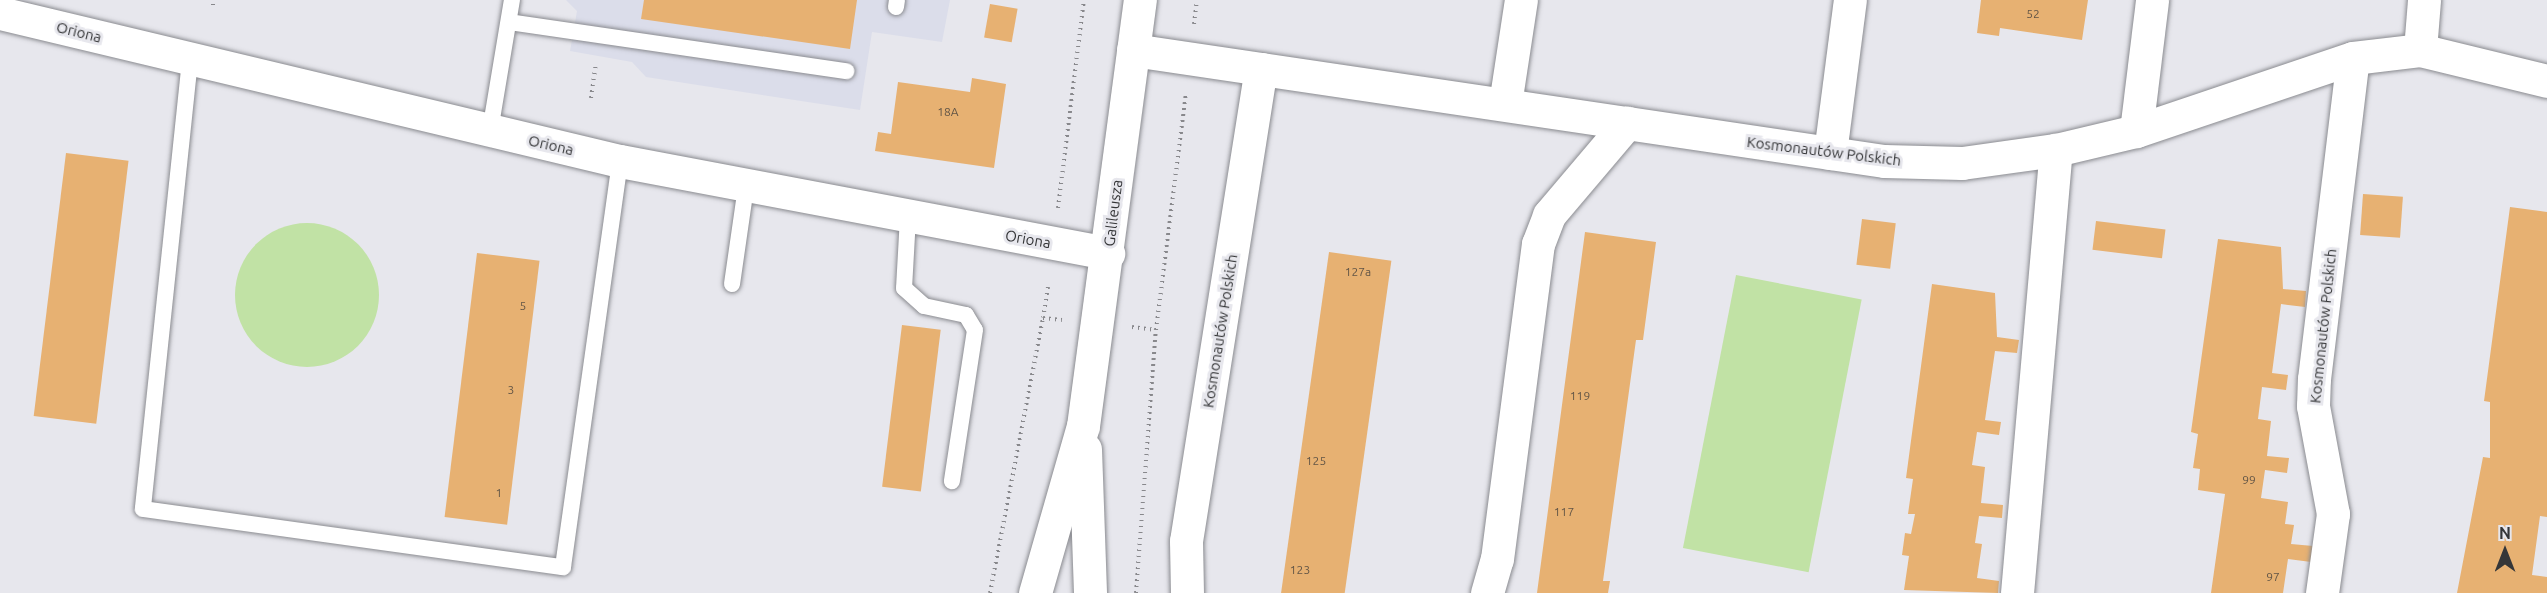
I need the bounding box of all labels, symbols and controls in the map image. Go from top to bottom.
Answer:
house number: 52 [2026,7,2040,21]
street label: Oriona [54,18,104,46]
house number: 18A [937,105,959,119]
street label: Oriona [527,131,575,159]
street label: Kosmonautów Polskich [1746,133,1902,169]
street label: Galileusza [1100,179,1126,247]
street label: Oriona [1004,226,1052,252]
street label: Kosmonautów Polskich [2306,248,2340,404]
street label: Kosmonautów Polskich [1199,253,1241,409]
house number: 127a [1345,265,1371,279]
house number: 5 [520,299,526,313]
house number: 3 [508,383,514,397]
house number: 119 [1570,389,1590,403]
house number: 125 [1306,454,1326,468]
house number: 99 [2242,473,2256,487]
house number: 1 [496,486,502,500]
house number: 117 [1554,505,1574,519]
north arrow [2475,521,2535,581]
text: N [2499,524,2511,542]
house number: 123 [1290,563,1310,577]
house number: 97 [2266,570,2280,584]

